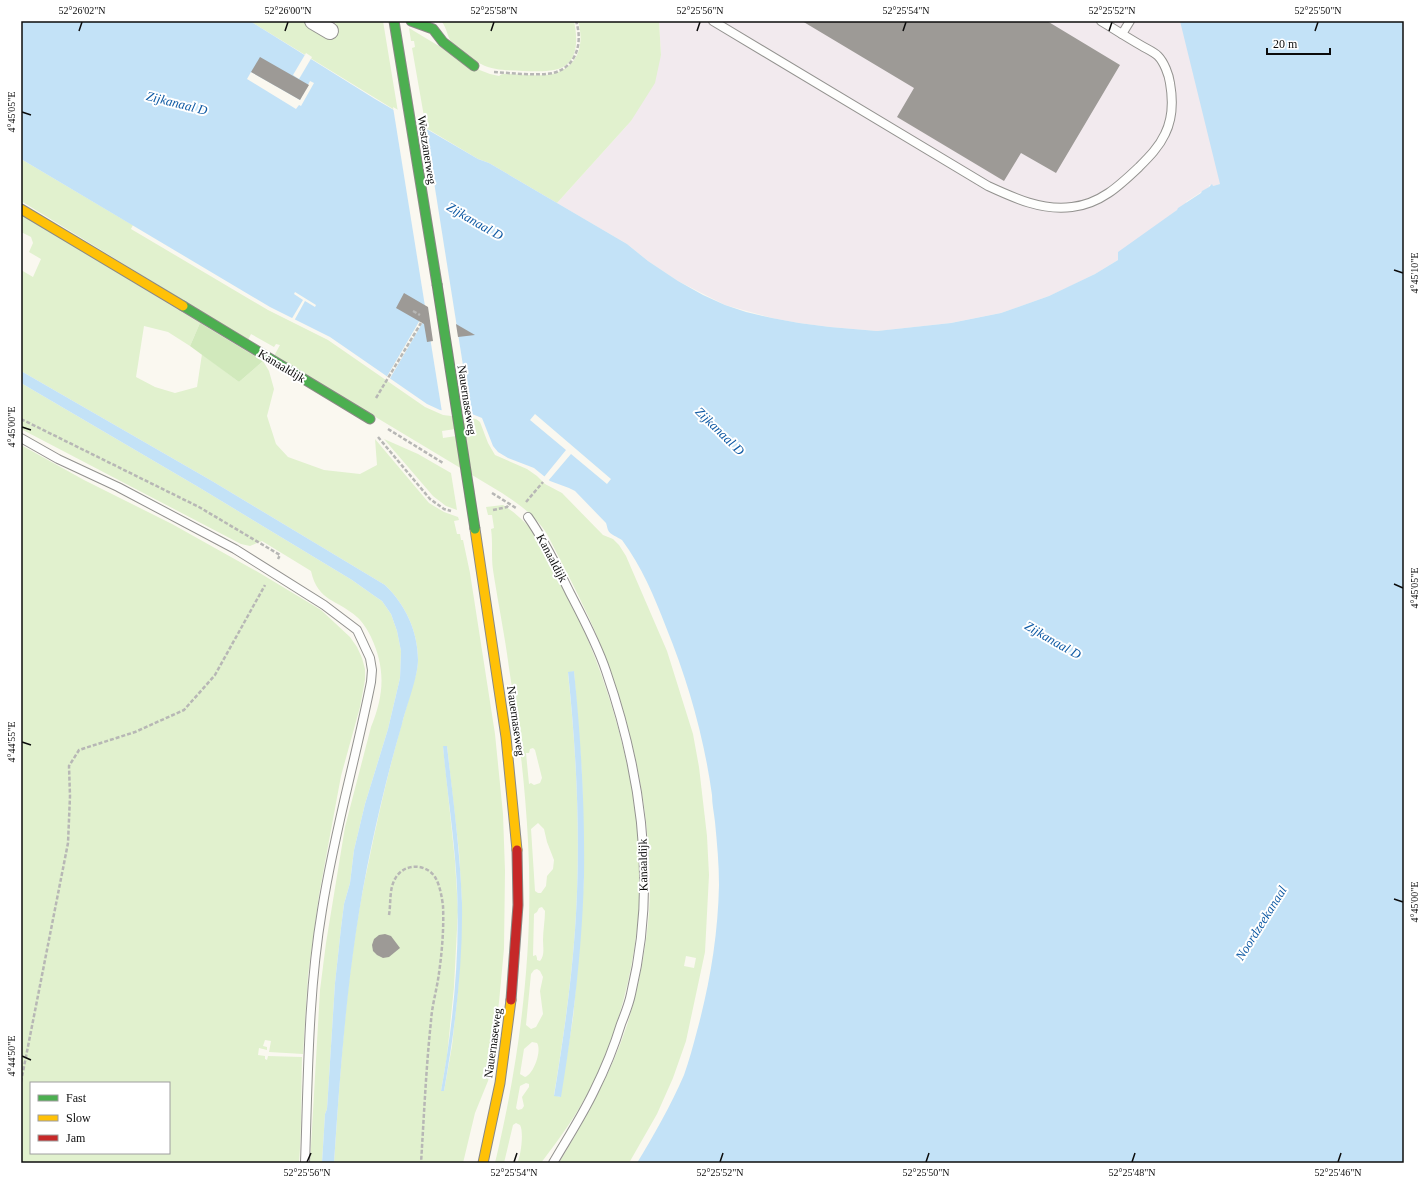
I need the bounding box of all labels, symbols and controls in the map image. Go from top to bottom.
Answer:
text: 52°26'02"N [58,5,106,16]
text: 52°26'00"N [264,5,312,16]
text: 52°25'58"N [470,5,518,16]
text: 52°25'56"N [676,5,724,16]
text: 52°25'54"N [882,5,930,16]
text: 52°25'52"N [1088,5,1136,16]
text: 52°25'50"N [1294,5,1342,16]
scale bar [1267,30,1330,56]
text: 20 m [1273,37,1298,51]
water label: Zijkanaal D [145,88,210,118]
text: 4°45'05"E [6,92,17,133]
street label: Westzanerweg [415,114,439,186]
water label: Zijkanaal D [444,199,506,243]
text: 4°45'10"E [1409,253,1420,294]
street label: Kanaaldijk [256,346,308,386]
street label: Nauernaseweg [455,364,479,436]
water label: Zijkanaal D [692,404,748,459]
text: 4°45'00"E [6,407,17,448]
street label: Kanaaldijk [533,531,571,585]
text: 4°45'05"E [1409,568,1420,609]
water label: Zijkanaal D [1022,618,1084,662]
street label: Nauernaseweg [504,685,528,757]
text: 4°44'55"E [6,722,17,763]
street label: Kanaaldijk [636,839,650,891]
text: 4°45'00"E [1409,882,1420,923]
water label: Noordzeekanaal [1232,883,1290,964]
street label: Nauernaseweg [481,1007,505,1079]
text: 4°44'50"E [6,1036,17,1077]
legend [30,1082,170,1154]
text: Fast [66,1091,87,1105]
text: Slow [66,1111,91,1125]
text: Jam [66,1131,86,1145]
text: 52°25'56"N [283,1167,331,1178]
text: 52°25'54"N [490,1167,538,1178]
text: 52°25'52"N [696,1167,744,1178]
text: 52°25'50"N [902,1167,950,1178]
text: 52°25'48"N [1108,1167,1156,1178]
text: 52°25'46"N [1314,1167,1362,1178]

